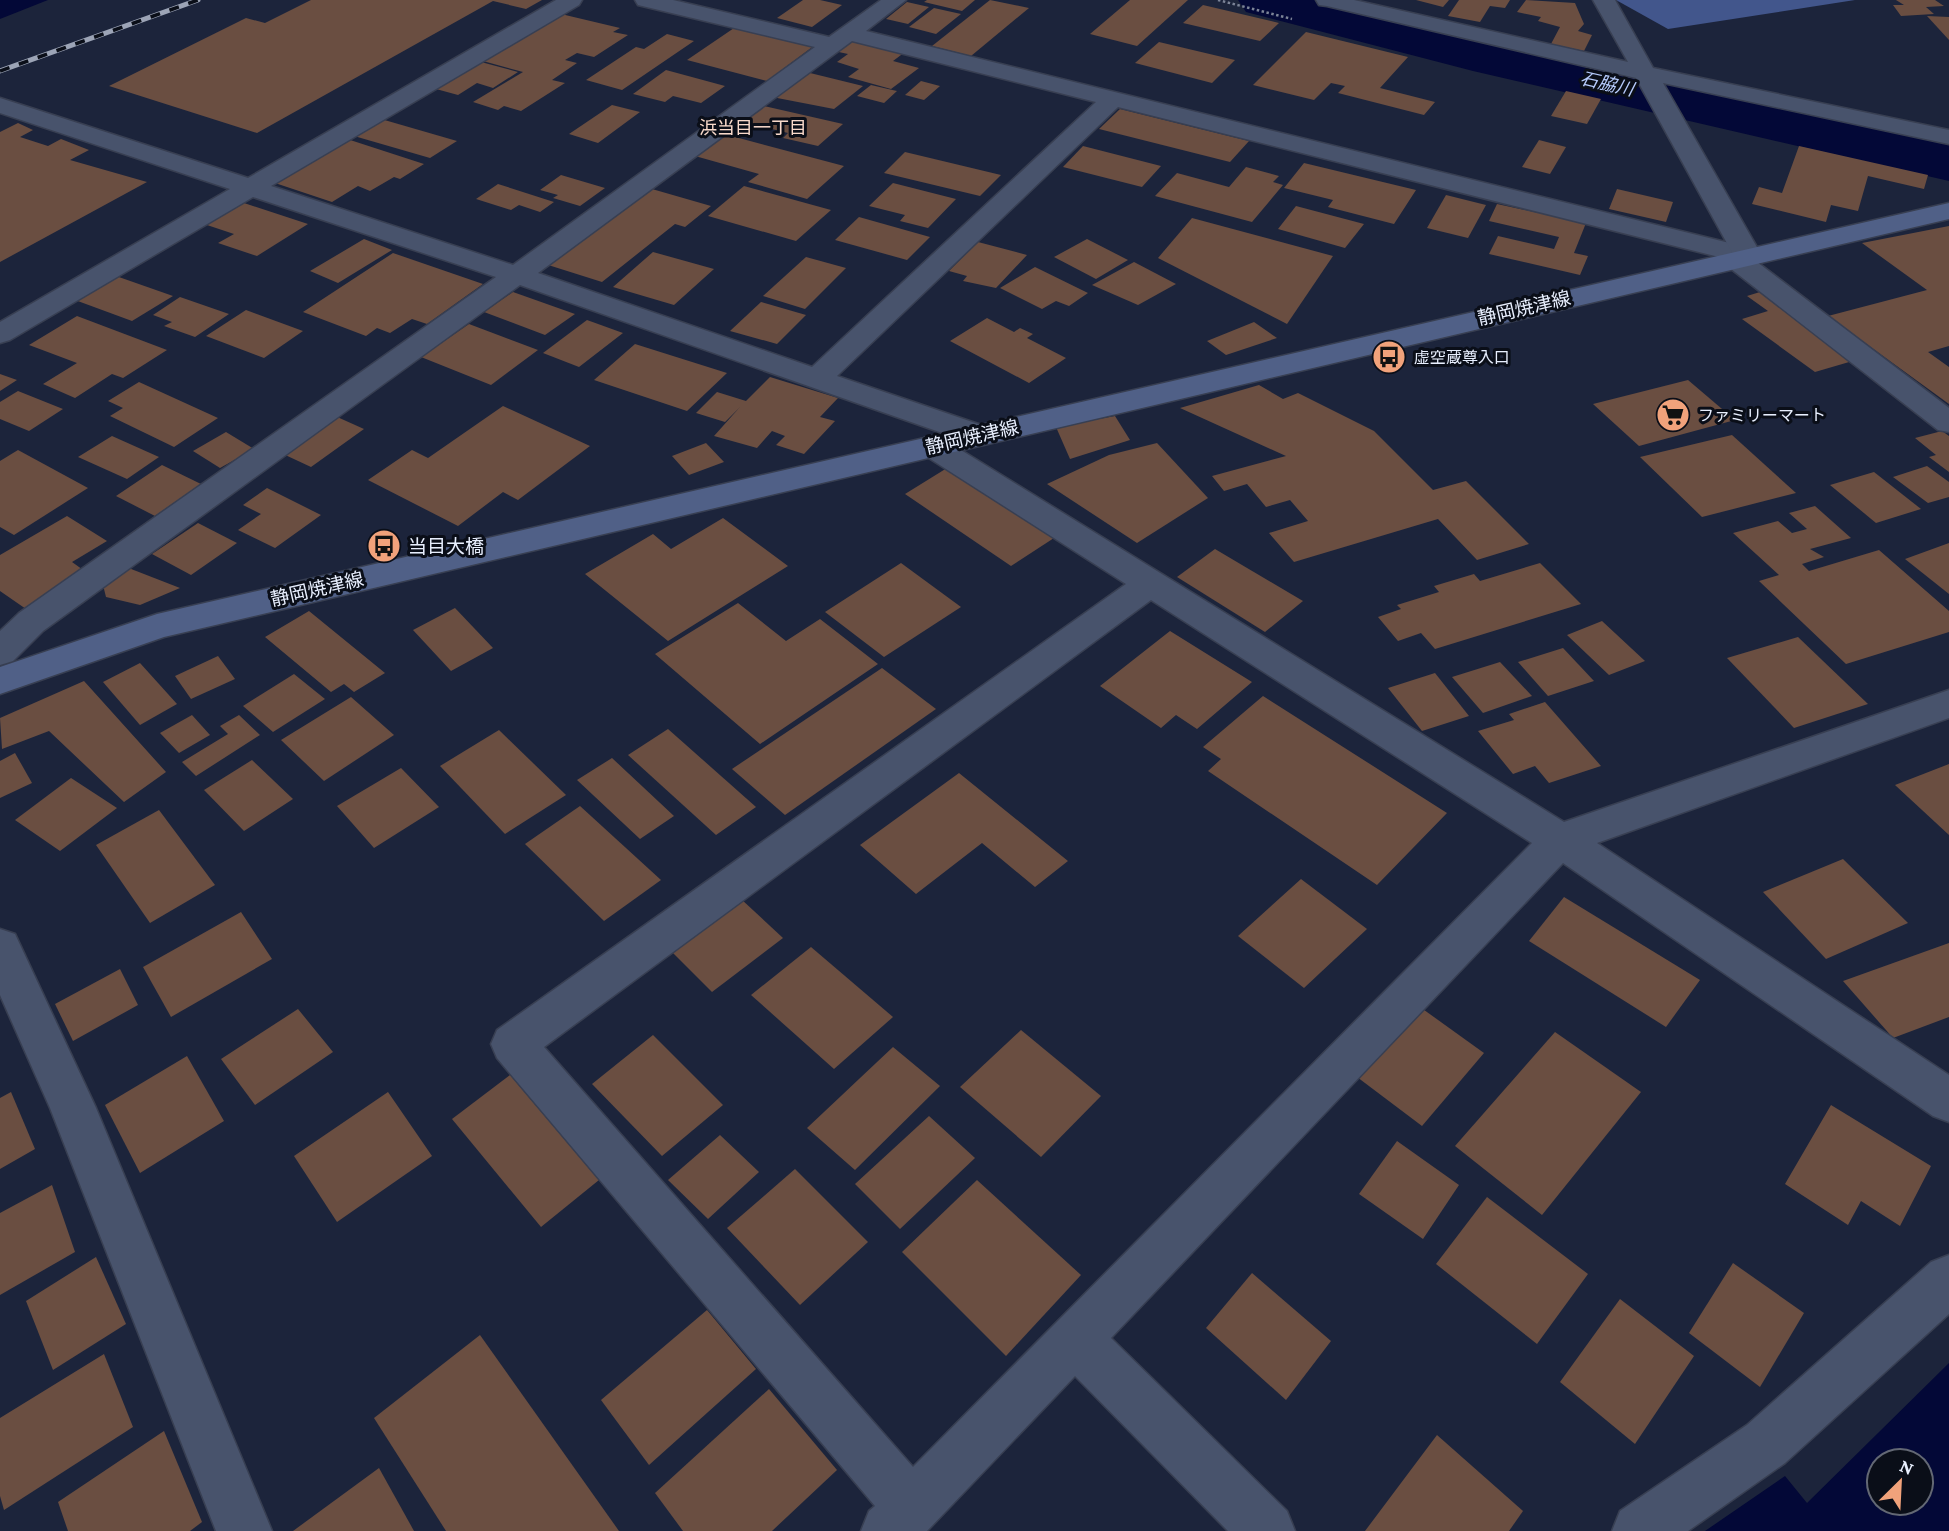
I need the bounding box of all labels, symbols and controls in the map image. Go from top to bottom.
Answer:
water label: 石脇川 [1578,68,1638,100]
district label: 浜当目一丁目 [699,118,807,138]
street label: 静岡焼津線 [1475,287,1573,329]
bus stop icon: 虚空蔵尊入口 [1370,338,1408,376]
place label: 虚空蔵尊入口 [1414,349,1510,366]
supermarket icon: ファミリーマート [1654,396,1692,434]
place label: ファミリーマート [1698,407,1826,424]
street label: 静岡焼津線 [923,416,1021,458]
bus stop icon: 当目大橋 [365,527,403,565]
place label: 当目大橋 [408,536,484,557]
street label: 静岡焼津線 [268,568,366,610]
north arrow [1865,1447,1935,1517]
text: N [1897,1455,1917,1479]

